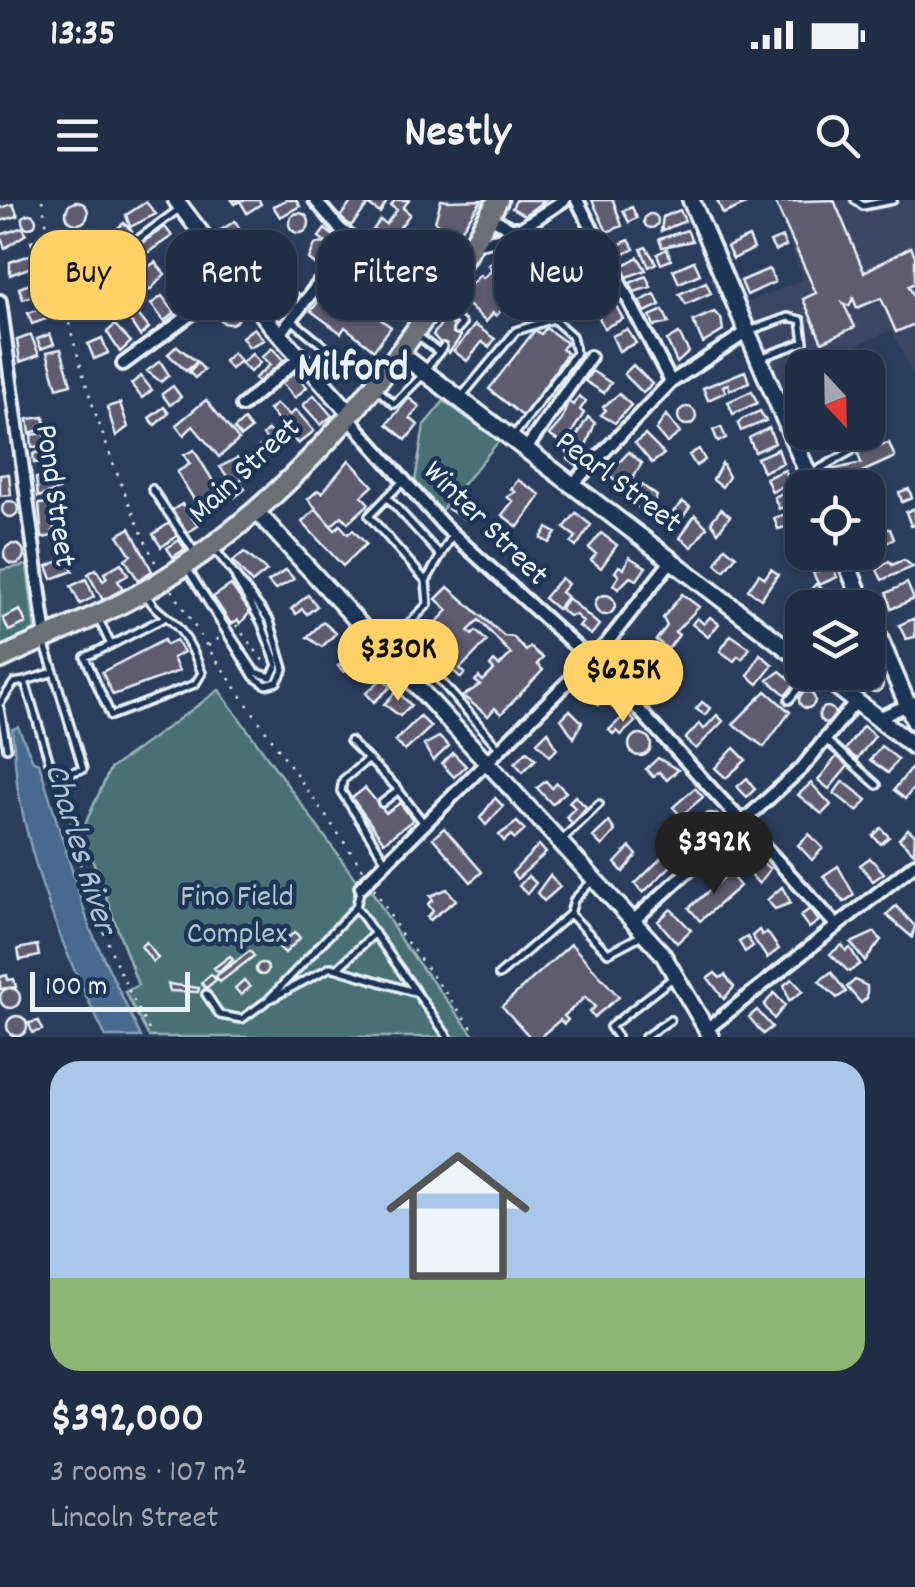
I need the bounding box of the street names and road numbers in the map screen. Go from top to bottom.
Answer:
street label: Main Street [179,407,313,536]
street label: Pearl Street [544,421,690,547]
street label: Pond Street [20,422,86,571]
street label: Winter Street [411,452,558,599]

